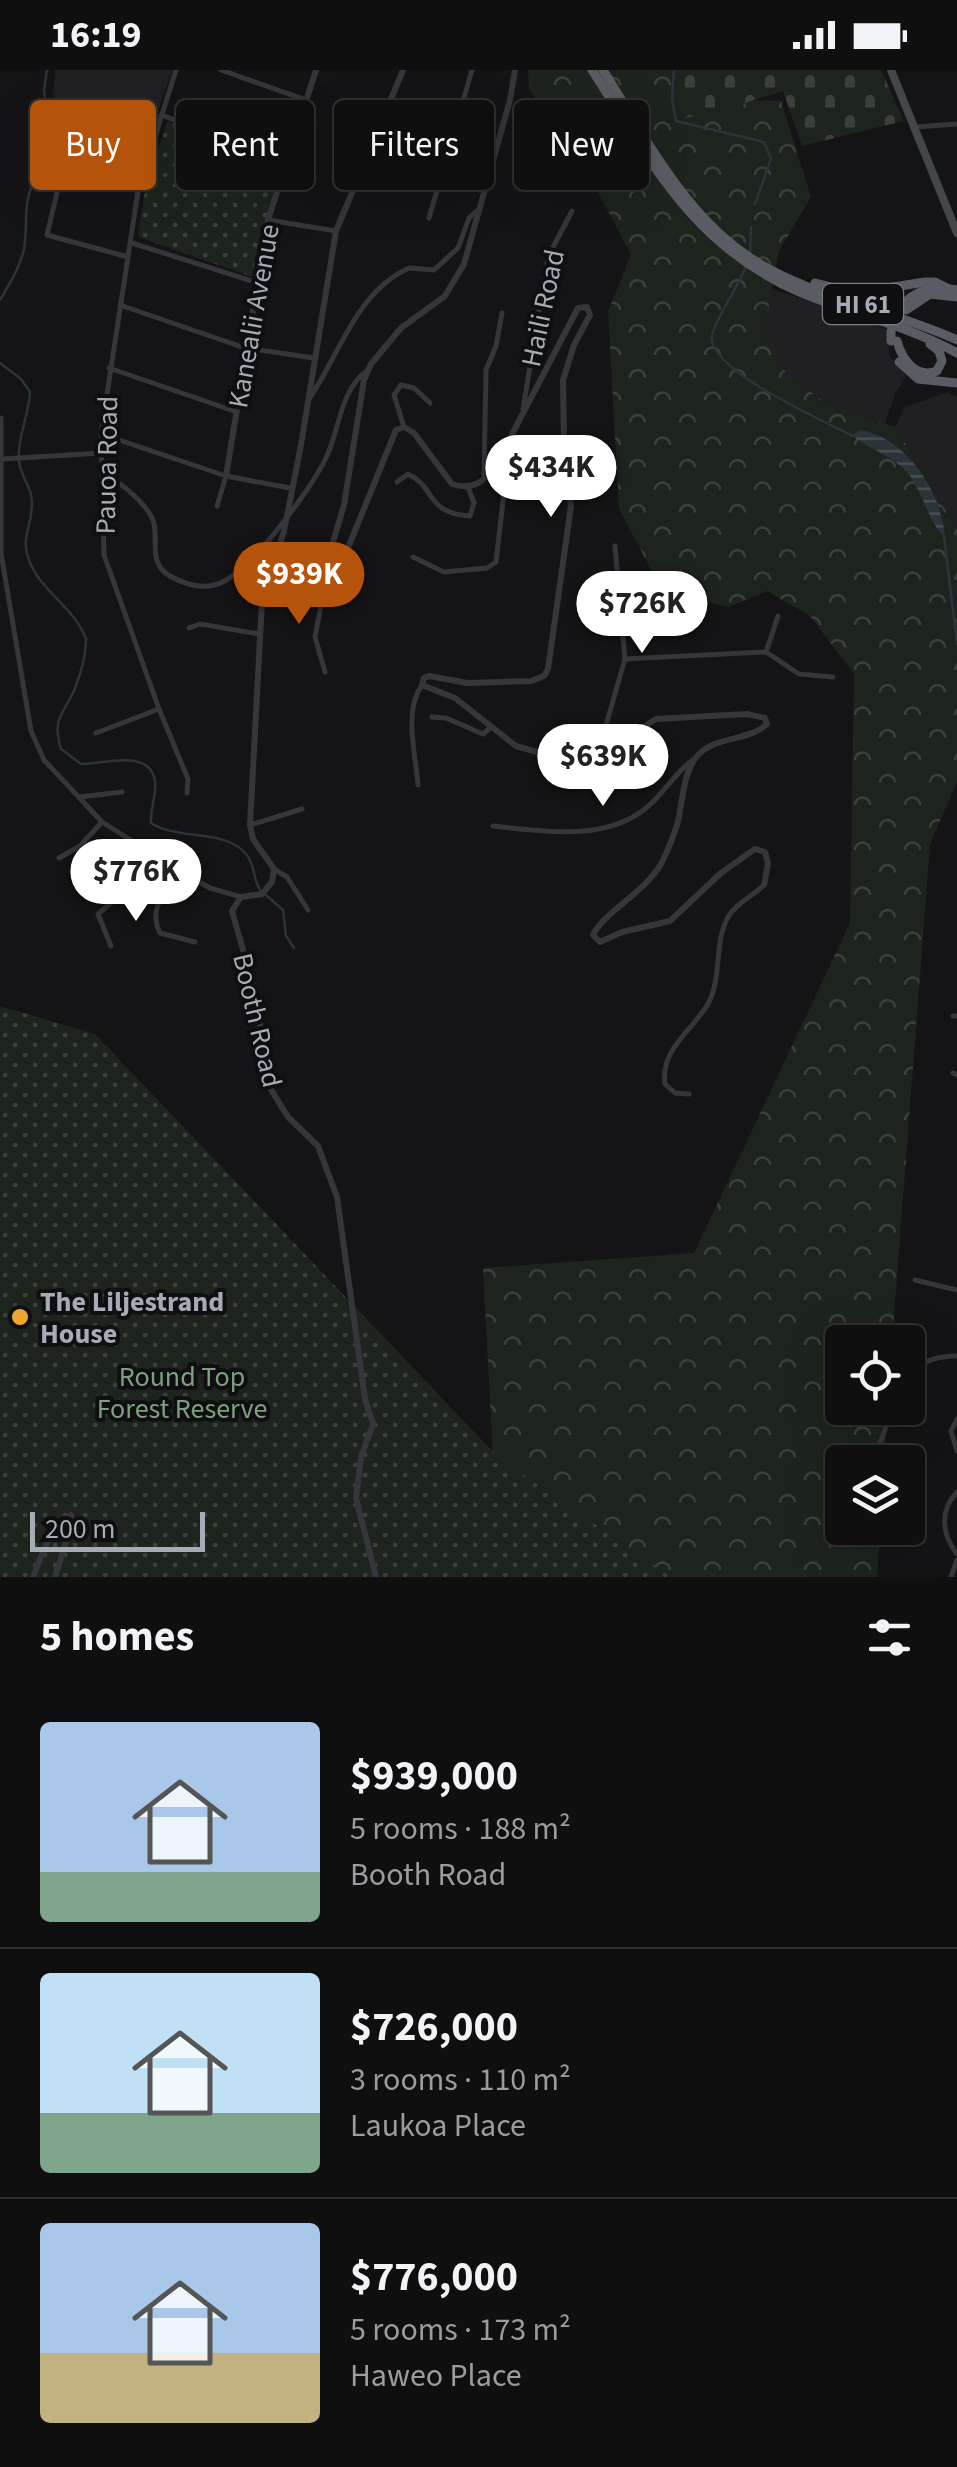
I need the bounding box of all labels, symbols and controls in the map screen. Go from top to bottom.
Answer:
text: 16:19 [50,8,142,62]
chip: Buy [30,100,156,190]
chip: Rent [176,100,314,190]
chip: Filters [334,100,494,190]
chip: New [514,100,649,190]
street label: Kanealii Avenue [218,221,290,411]
street label: Haili Road [511,246,575,371]
road number: HI 61 [823,284,903,324]
street label: Pauoa Road [86,395,128,535]
pin: $434K [481,435,621,520]
text: $434K [507,444,595,490]
pin: $939K [229,542,369,627]
text: $939K [255,551,343,597]
pin: $726K [572,571,712,656]
text: $726K [598,580,686,626]
pin: $639K [533,724,673,809]
text: $639K [559,733,647,779]
pin: $776K [66,839,206,924]
text: $776K [92,848,180,894]
street label: Booth Road [222,949,292,1091]
place label: The Liljestrand House [40,1282,224,1354]
marker: The Liljestrand House [9,1306,31,1328]
map controls [825,1325,925,1545]
button: locate [825,1325,925,1425]
park label: Round Top Forest Reserve [97,1357,267,1429]
button: layers [825,1445,925,1545]
scale bar [30,1507,205,1552]
text: 200 m [45,1509,116,1549]
text: 5 homes [40,1607,194,1667]
icon: filters [862,1610,917,1665]
text: $939,000 [350,1746,518,1806]
icon: home [120,1762,240,1882]
text: 5 rooms · 188 m² [350,1806,571,1852]
text: Booth Road [350,1852,506,1898]
text: $726,000 [350,1997,518,2057]
icon: home [120,2013,240,2133]
text: 3 rooms · 110 m² [350,2057,571,2103]
text: Laukoa Place [350,2103,526,2149]
text: $776,000 [350,2247,518,2307]
icon: home [120,2263,240,2383]
text: 5 rooms · 173 m² [350,2307,571,2353]
text: Haweo Place [350,2353,522,2399]

